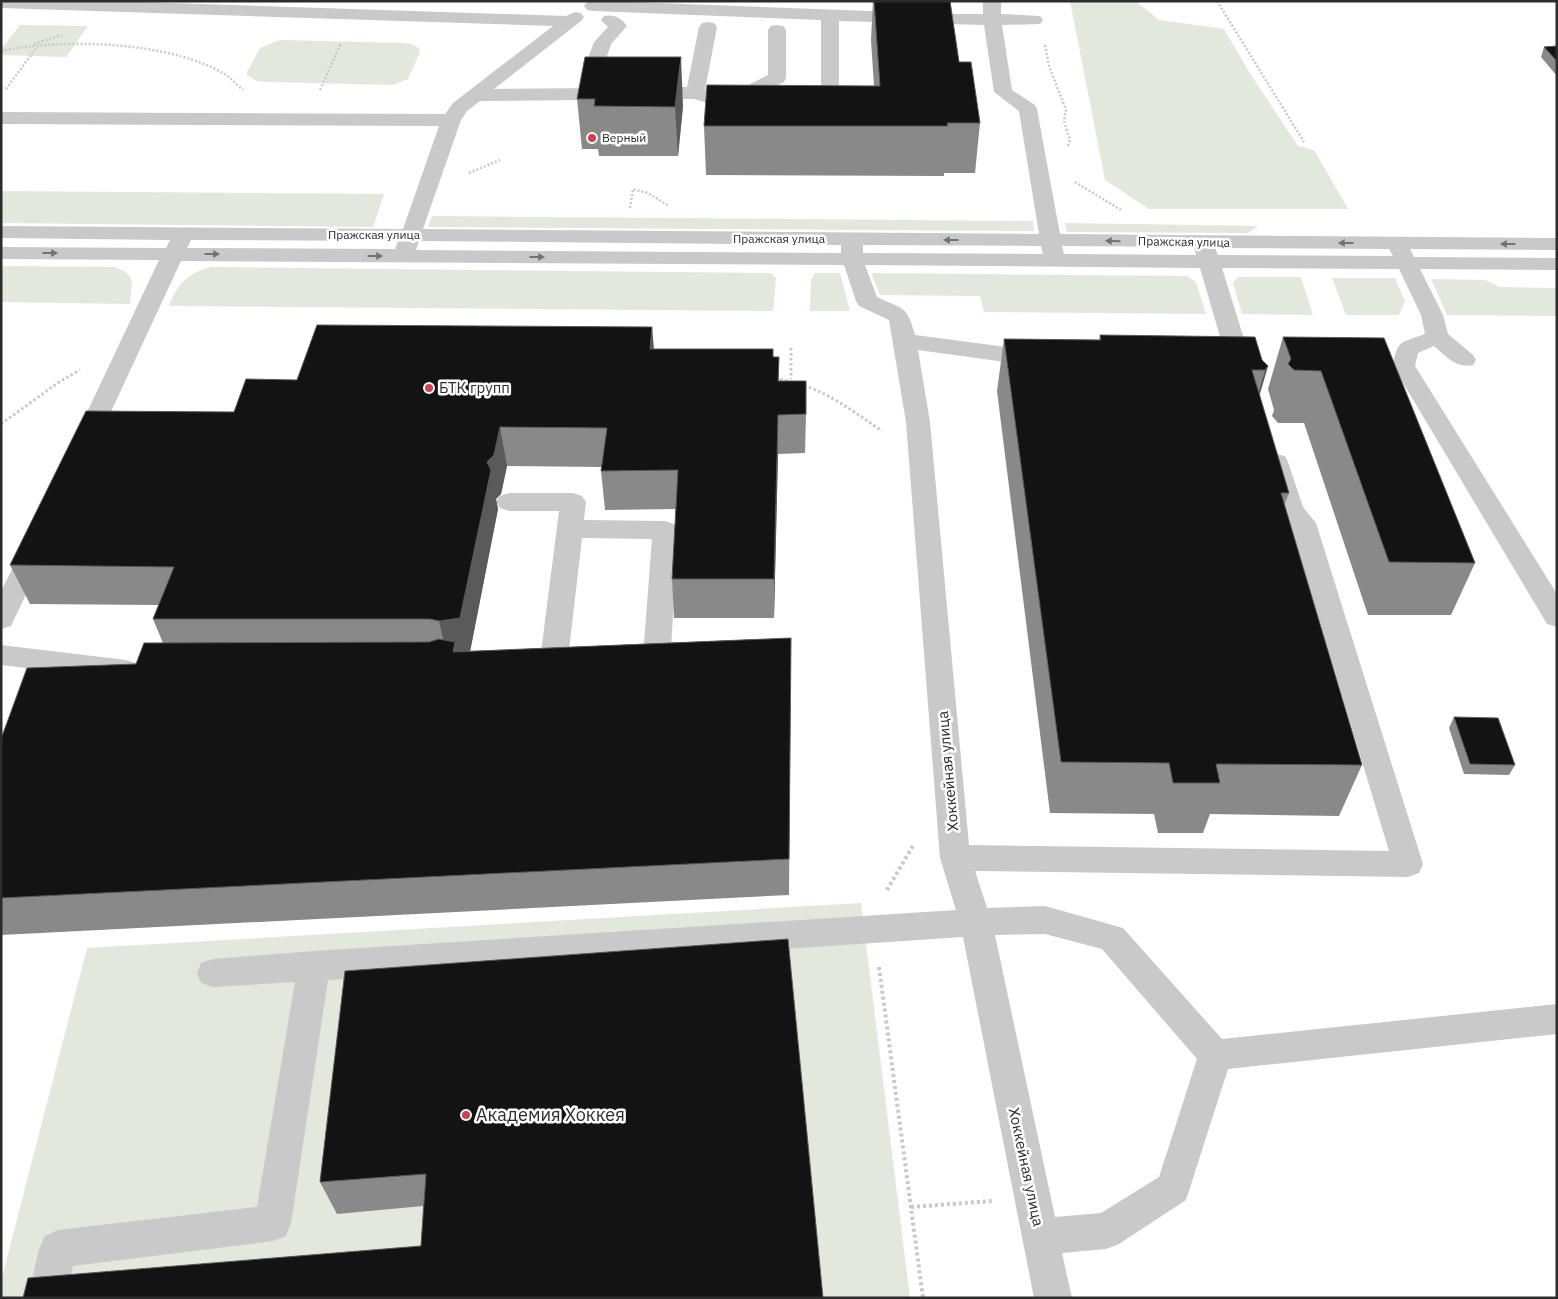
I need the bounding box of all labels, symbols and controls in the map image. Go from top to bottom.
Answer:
place label: Верный [602,130,646,145]
marker: Верный [586,132,598,144]
street label: Пражская улица [328,227,421,242]
street label: Пражская улица [733,231,826,246]
street label: Пражская улица [1138,233,1231,250]
one-way arrow [942,236,958,244]
one-way arrow [1105,237,1121,245]
one-way arrow [1337,239,1353,247]
one-way arrow [1500,240,1516,248]
one-way arrow [42,249,58,257]
one-way arrow [205,250,221,258]
one-way arrow [367,252,383,260]
one-way arrow [530,253,546,261]
place label: БТК групп [439,378,510,397]
marker: БТК групп [423,382,435,394]
street label: Хоккейная улица [933,710,962,832]
place label: Академия Хоккея [476,1103,625,1126]
street label: Хоккейная улица [1005,1106,1048,1228]
marker: Академия Хоккея [460,1109,472,1121]

